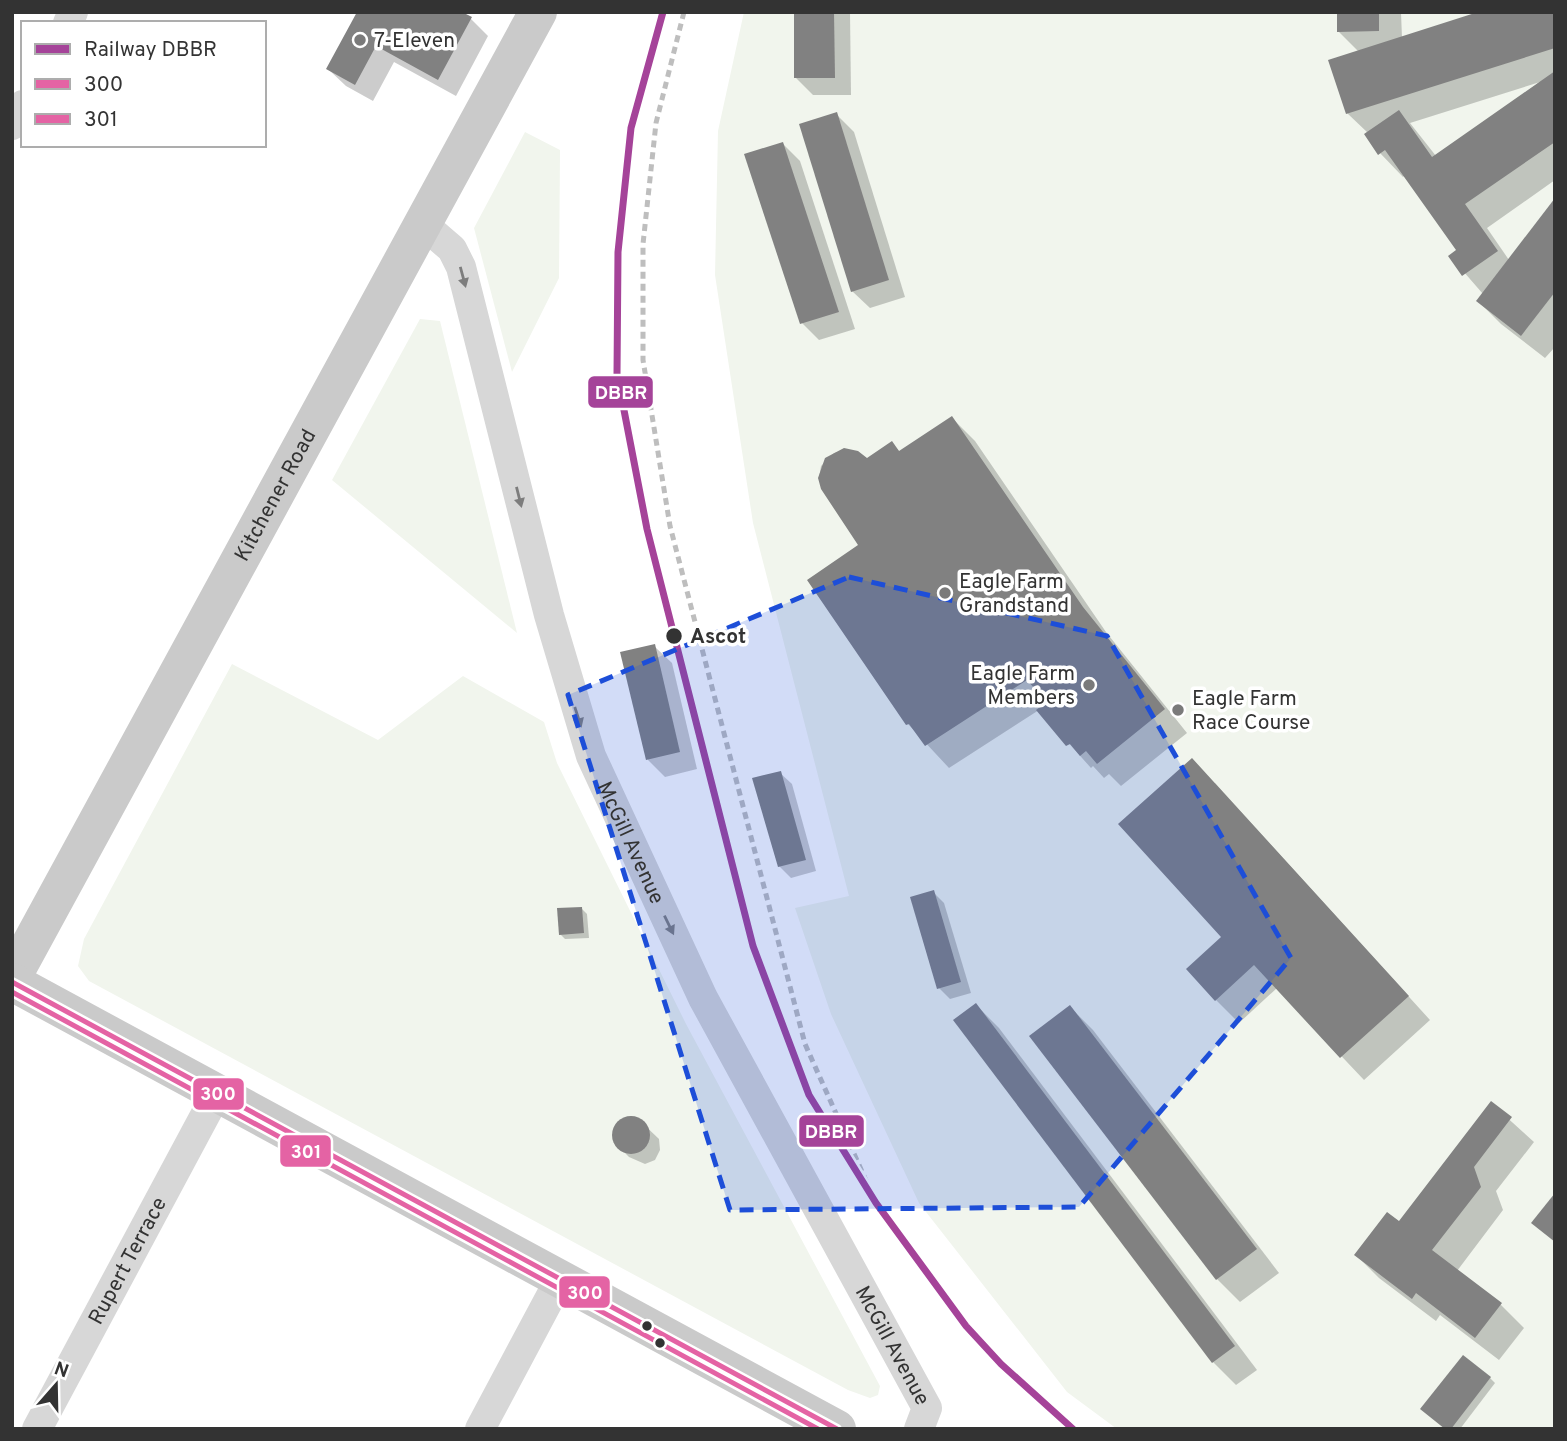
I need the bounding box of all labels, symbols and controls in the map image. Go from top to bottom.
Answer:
legend [21,21,266,147]
place label: 7-Eleven [374,28,455,55]
marker: 7-Eleven [352,32,368,48]
text: Railway DBBR [84,37,217,64]
text: 300 [84,72,123,99]
text: 301 [84,107,118,134]
one-way arrow [458,266,469,288]
line badge: DBBR [587,375,654,409]
text: DBBR [595,382,647,406]
street label: Kitchener Road [229,425,323,566]
one-way arrow [514,486,525,508]
place label: Eagle Farm Grandstand [959,569,1069,620]
marker: Eagle Farm Grandstand [937,585,953,601]
place label: Ascot [690,624,746,651]
marker: Ascot [664,626,684,646]
place label: Eagle Farm Members [970,661,1075,712]
marker: Eagle Farm Members [1081,677,1097,693]
place label: Eagle Farm Race Course [1192,686,1310,737]
marker: Eagle Farm Race Course [1170,702,1186,718]
one-way arrow [574,706,584,727]
street label: McGill Avenue [590,778,670,909]
one-way arrow [663,915,675,935]
line badge: 300 [192,1077,245,1111]
text: 300 [200,1083,236,1107]
line badge: DBBR [798,1114,865,1148]
text: DBBR [805,1121,857,1145]
line badge: 301 [279,1134,332,1168]
text: 301 [290,1141,322,1165]
street label: Rupert Terrace [83,1193,174,1330]
line badge: 300 [558,1275,611,1309]
text: 300 [567,1282,603,1306]
street label: McGill Avenue [848,1282,935,1411]
unlabelled marker [640,1319,654,1333]
unlabelled marker [653,1336,667,1350]
north arrow [21,1350,91,1420]
text: N [51,1357,72,1385]

